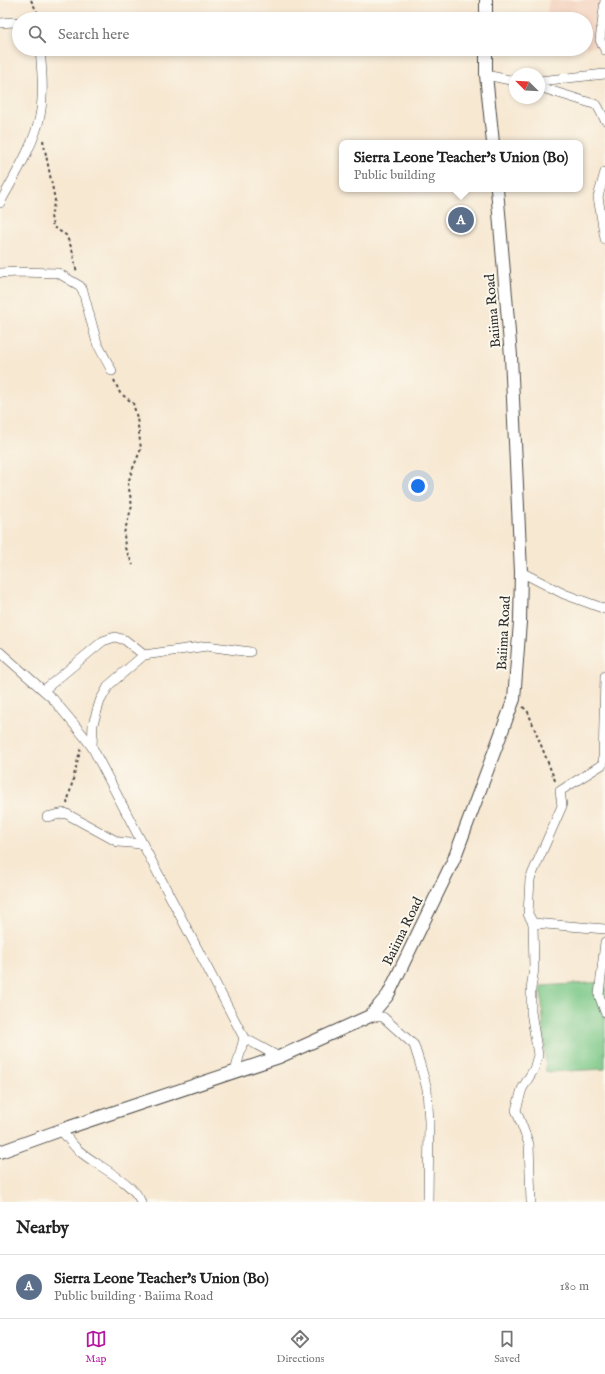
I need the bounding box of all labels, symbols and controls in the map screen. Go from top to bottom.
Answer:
search box [12,12,593,56]
icon: search [26,23,48,45]
text: Search here [58,25,129,44]
north arrow [509,68,545,104]
popup [339,140,583,192]
text: Sierra Leone Teacher's Union (Bo) [354,148,568,167]
text: Public building [354,167,435,184]
pin: A [448,205,474,235]
street label: Baiima Road [481,273,505,349]
your location [408,476,428,496]
street label: Baiima Road [493,595,515,671]
street label: Baiima Road [379,894,428,969]
text: Nearby [16,1218,69,1239]
text: Sierra Leone Teacher's Union (Bo) [54,1269,269,1288]
text: A [25,1278,33,1295]
text: 180 m [560,1278,589,1295]
text: Public building · Baiima Road [54,1288,213,1305]
tab: Map [85,1328,107,1366]
tab: Directions [277,1328,324,1366]
tab: Saved [494,1328,520,1366]

